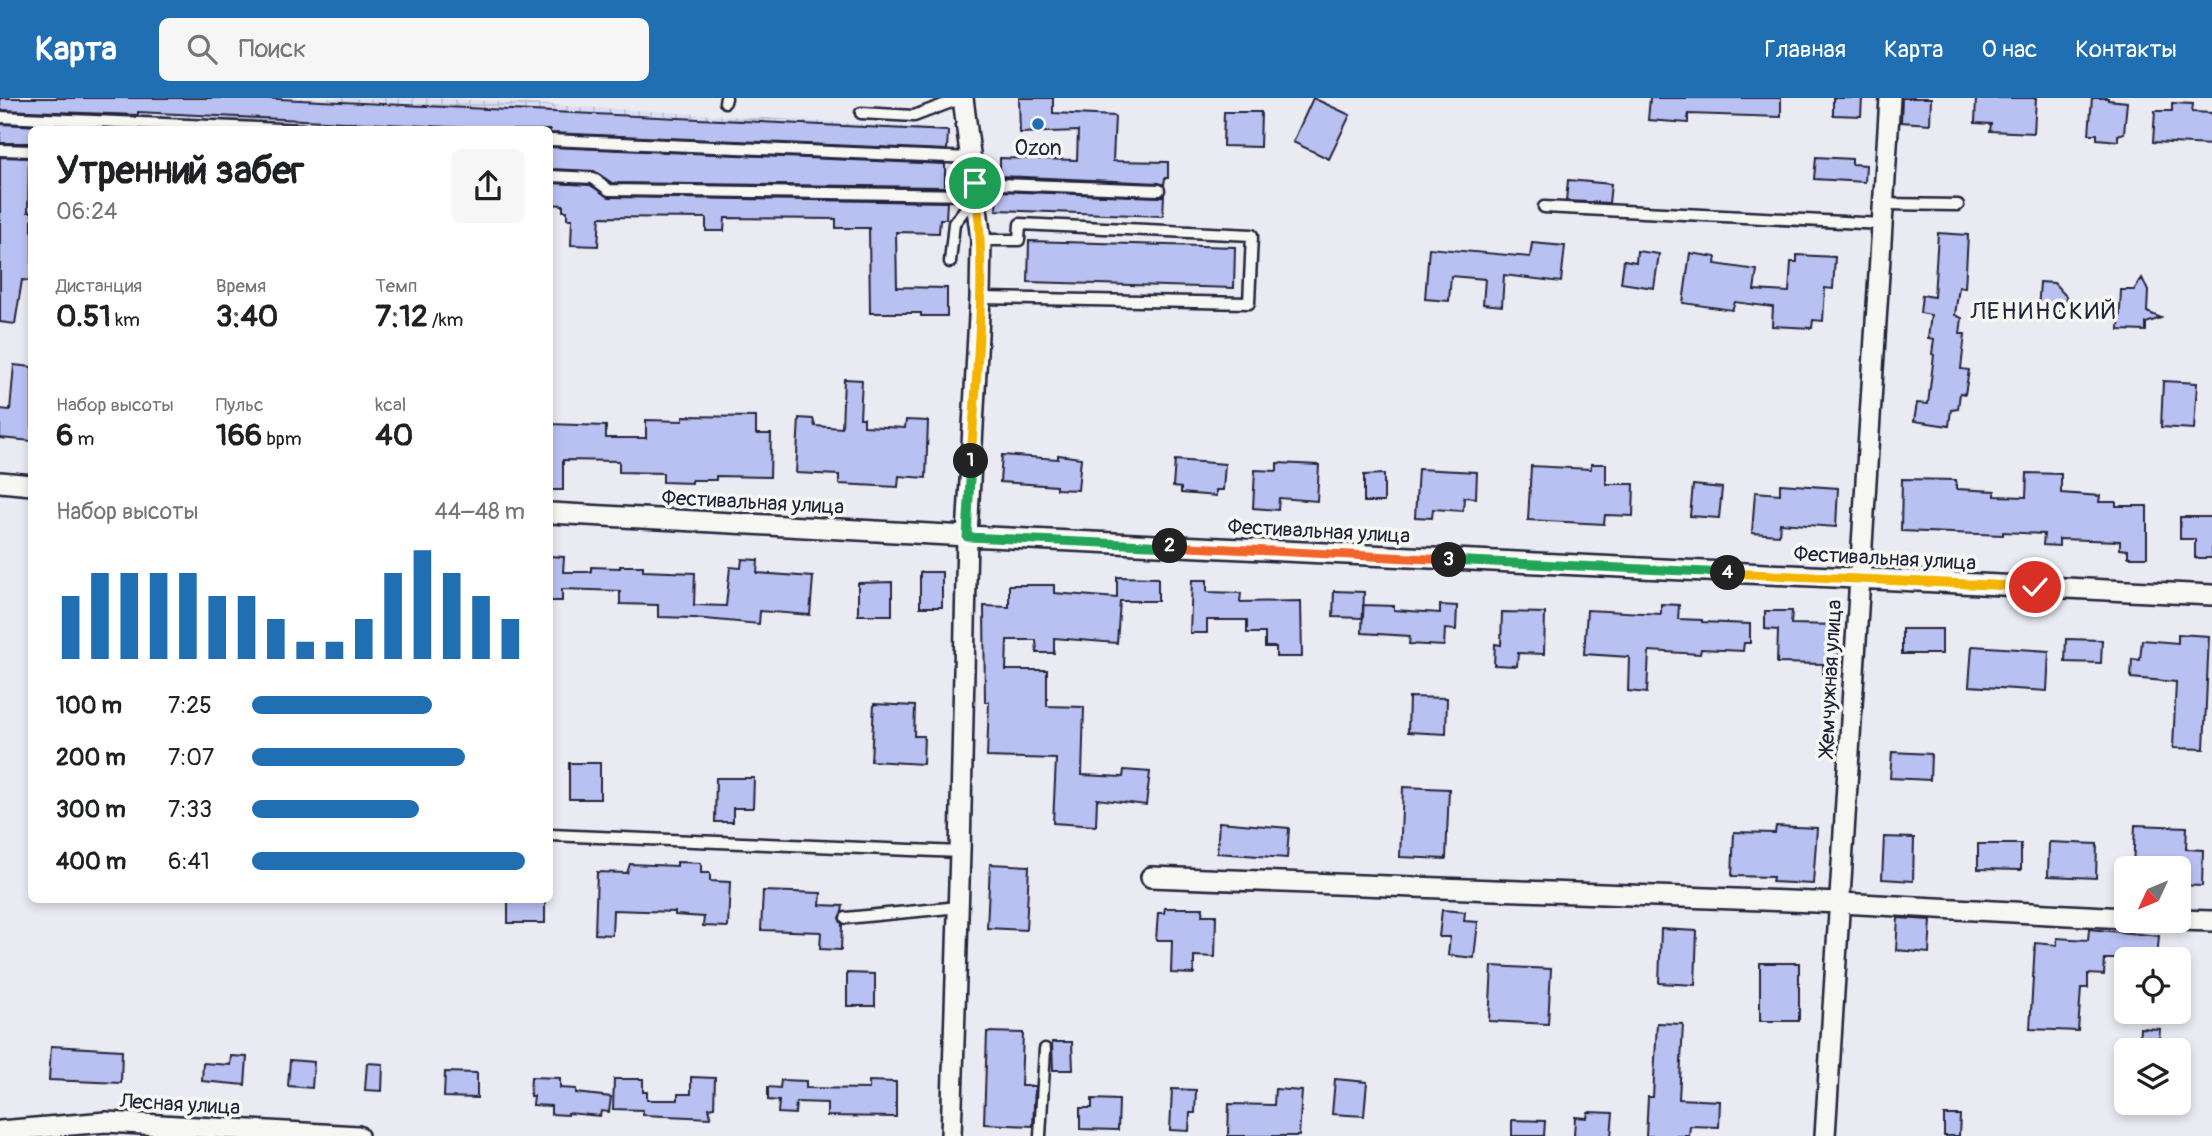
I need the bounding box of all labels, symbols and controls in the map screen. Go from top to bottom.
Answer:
search box [159,18,649,81]
text: Карта [35,29,117,70]
icon: search [183,30,221,68]
text: Поиск [239,33,307,65]
text: Главная [1765,35,1846,64]
text: Карта [1884,35,1944,64]
text: О нас [1982,35,2037,64]
text: Контакты [2075,35,2177,64]
marker: Ozon [1030,116,1046,132]
place label: Ozon [1014,135,1062,162]
text: Утренний забег [56,147,304,195]
button: share [451,149,525,223]
pin [945,153,1005,213]
icon: arrive [956,164,994,202]
text: 06:24 [56,197,117,226]
text: Дистанция [56,274,142,298]
text: Время [216,274,266,298]
text: Темп [375,274,417,298]
district label: ЛЕНИНСКИЙ [1969,297,2118,326]
text: 0.51 [56,298,111,335]
text: 3:40 [216,298,278,335]
text: 7:12 [375,298,428,335]
text: km [111,308,140,332]
text: /km [428,308,463,332]
text: Набор высоты [56,393,174,417]
text: Пульс [216,393,264,417]
text: kcal [375,393,406,417]
text: 6 [56,417,73,454]
text: 166 [216,417,262,454]
text: 40 [375,417,413,454]
text: m [73,427,94,451]
text: bpm [262,427,302,451]
pin: 1 [954,444,988,478]
text: 1 [967,448,974,472]
street label: Фестивальная улица [661,484,845,521]
text: Набор высоты [56,497,198,526]
text: 44–48 m [434,497,525,526]
street label: Фестивальная улица [1227,513,1411,550]
pin: 2 [1152,528,1188,564]
text: 2 [1164,533,1175,557]
street label: Фестивальная улица [1793,540,1977,577]
pin: 3 [1432,542,1466,578]
text: 3 [1443,547,1454,571]
pin: 4 [1710,556,1746,590]
pin [2005,557,2065,617]
text: 4 [1722,560,1733,584]
icon: check [2016,568,2054,606]
street label: Жемчужная улица [1813,599,1848,760]
text: 100 m [56,691,122,720]
text: 7:25 [168,691,212,720]
text: 200 m [56,743,126,772]
text: 7:07 [168,743,214,772]
text: 300 m [56,795,126,824]
text: 7:33 [168,795,212,824]
text: 400 m [56,847,126,876]
text: 6:41 [168,847,210,876]
north arrow [2114,856,2191,933]
map controls [2114,856,2191,1115]
button: locate [2114,947,2191,1024]
button: layers [2114,1038,2191,1115]
street label: Лесная улица [118,1088,241,1121]

